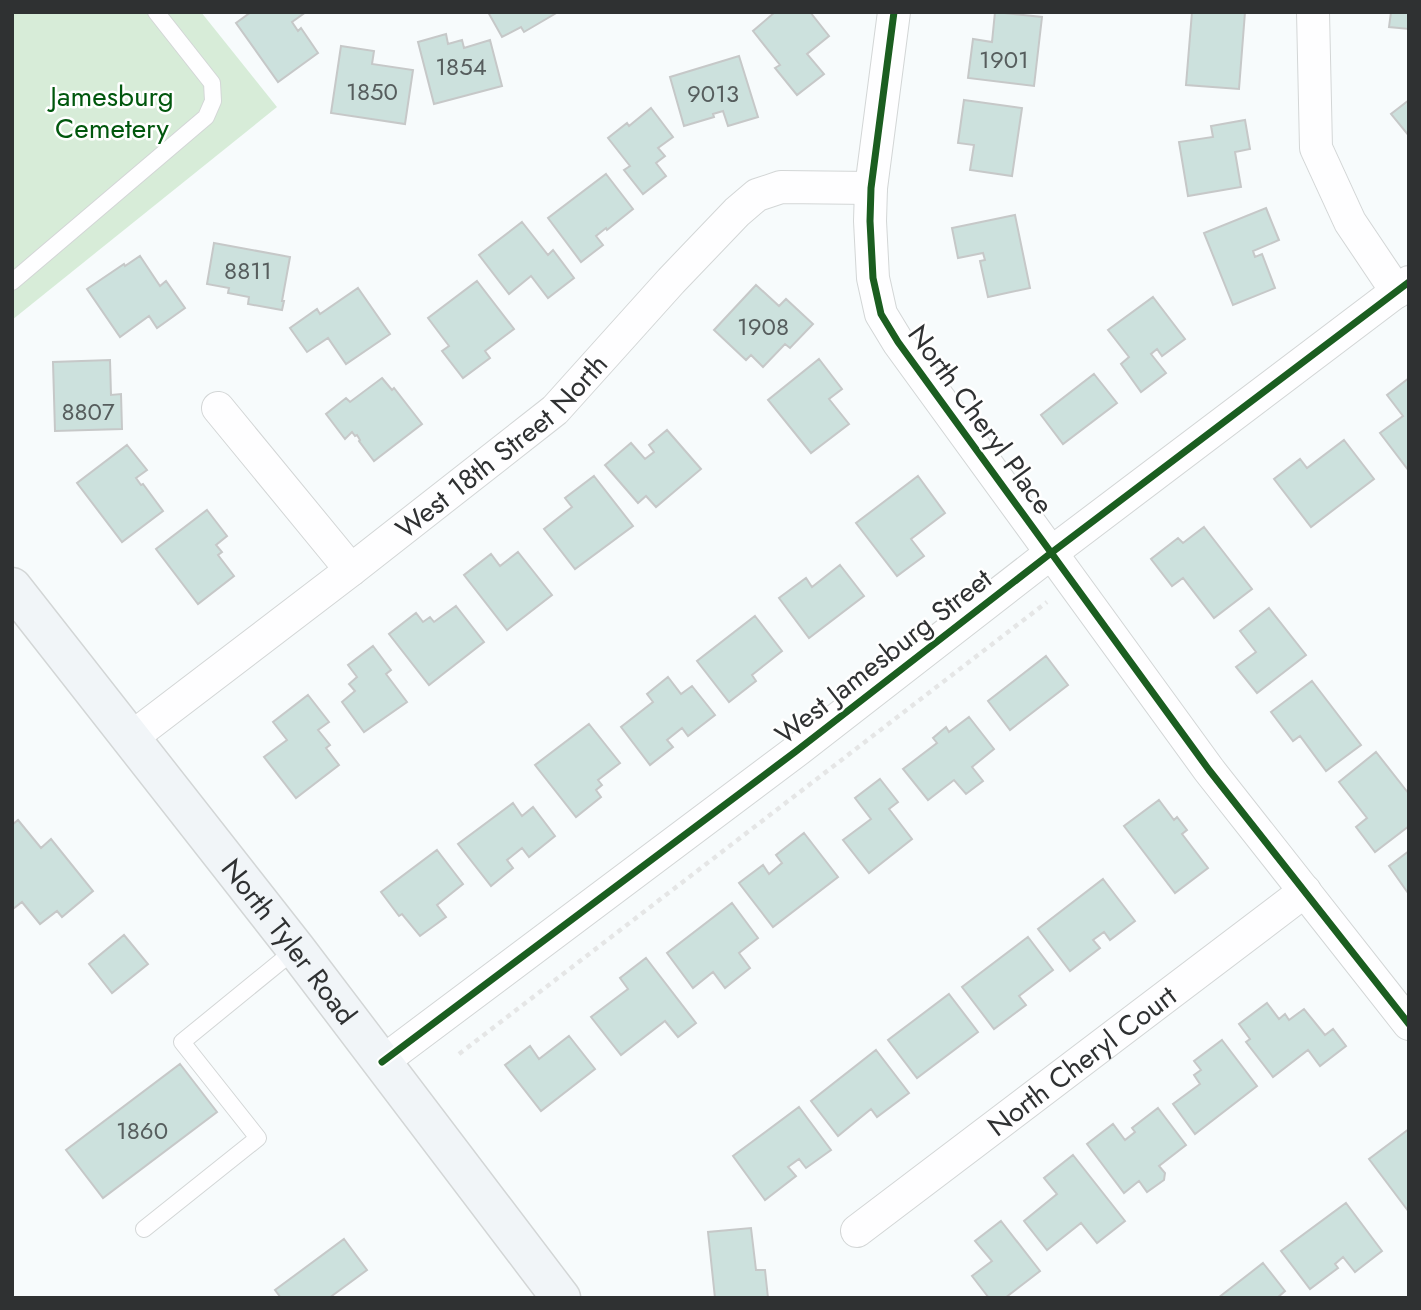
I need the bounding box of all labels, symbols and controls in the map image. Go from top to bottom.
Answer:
house number: 1901 [979,42,1029,77]
house number: 1854 [435,49,487,84]
house number: 1850 [346,74,398,109]
park label: Jamesburg Cemetery [46,76,174,149]
house number: 9013 [687,76,739,111]
house number: 8811 [224,253,272,288]
house number: 1908 [737,309,789,344]
street label: North Cheryl Place [898,316,1063,523]
street label: West 18th Street North [387,345,617,549]
house number: 8807 [61,394,115,429]
street label: West Jamesburg Street [766,558,1001,754]
street label: North Tyler Road [211,850,366,1033]
street label: North Cheryl Court [979,976,1185,1146]
house number: 1860 [116,1113,168,1148]

